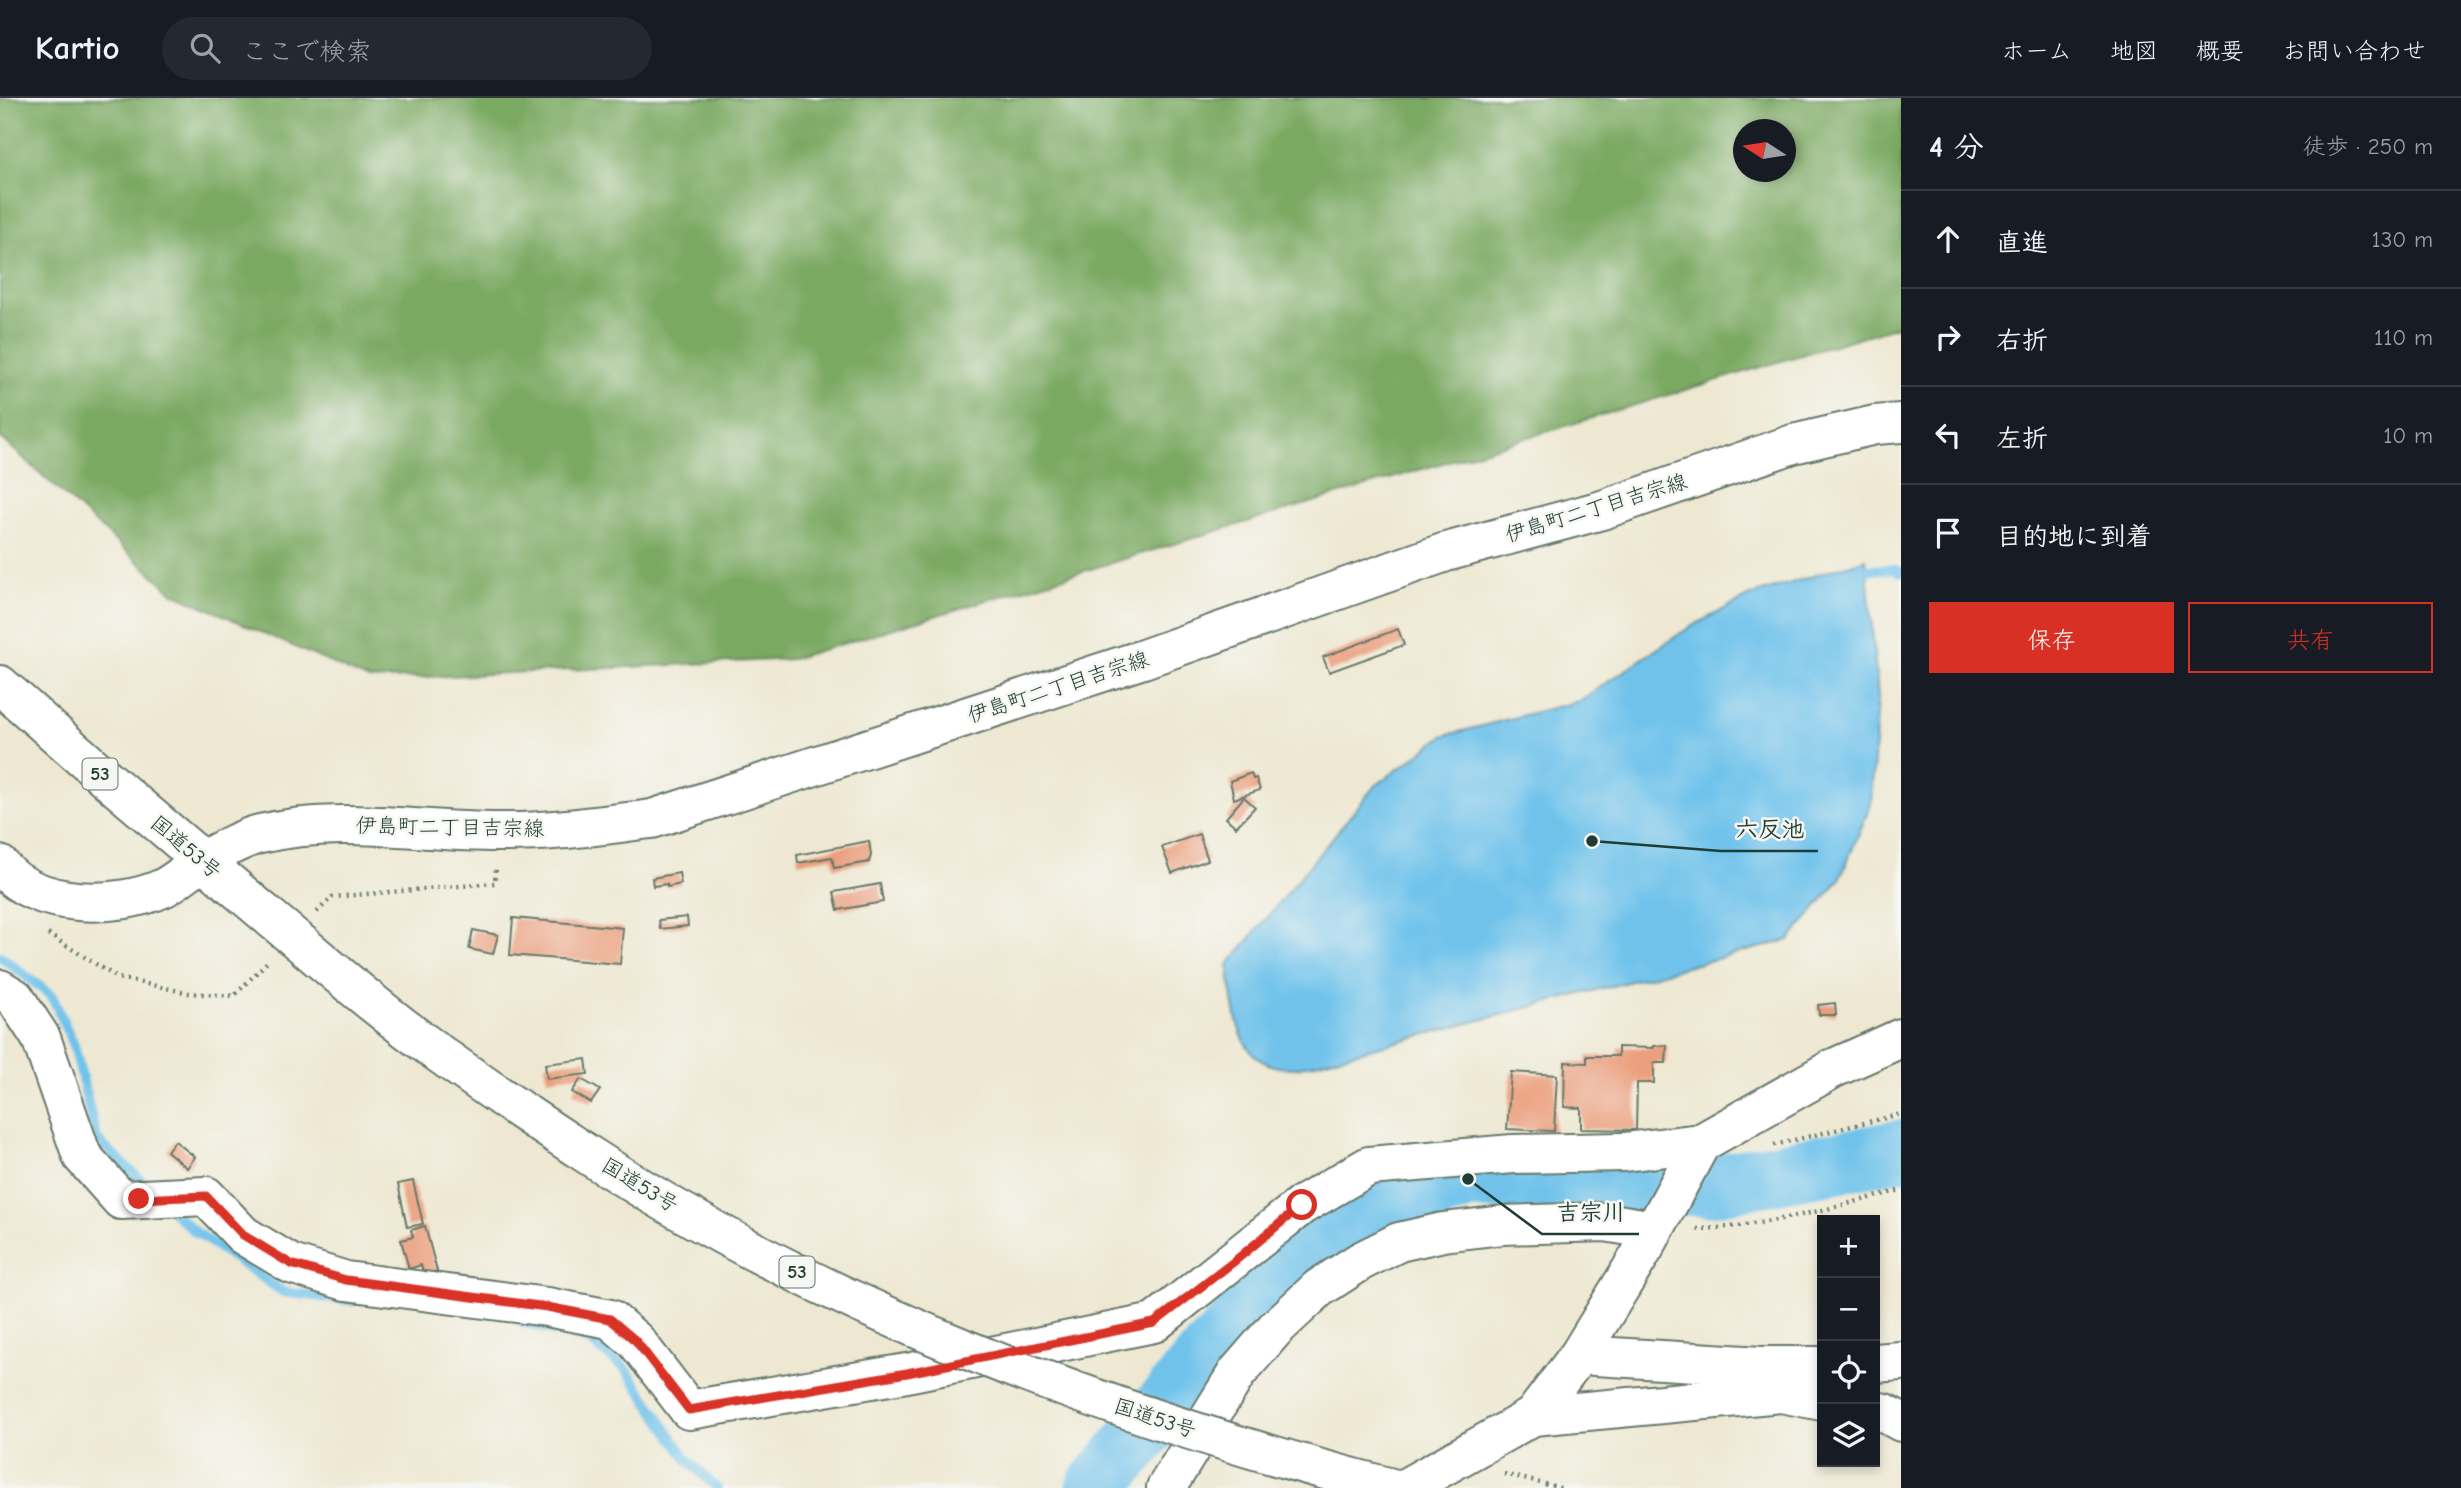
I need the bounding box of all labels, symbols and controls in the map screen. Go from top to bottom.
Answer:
search box [162,17,652,80]
text: Kartio [35,29,120,67]
icon: search [186,29,224,67]
text: ここで検索 [242,37,372,67]
text: ホーム [2001,37,2072,65]
text: 地図 [2110,37,2158,65]
text: 概要 [2196,37,2244,65]
text: お問い合わせ [2282,37,2426,65]
north arrow [1733,119,1796,182]
text: 4 分 [1929,130,1984,165]
text: 徒歩 · 250 m [2302,133,2433,160]
icon: ahead [1929,220,1967,258]
text: 130 m [2372,226,2433,253]
text: 直進 [1996,228,2048,258]
icon: right [1929,318,1967,356]
text: 110 m [2374,324,2433,351]
text: 右折 [1996,326,2048,356]
icon: left [1929,416,1967,454]
text: 10 m [2383,422,2433,449]
text: 左折 [1996,424,2048,454]
street label: 伊島町二丁目吉宗線 [1502,469,1690,547]
icon: arrive [1929,514,1967,552]
text: 目的地に到着 [1996,522,2152,552]
button: 保存 [1929,602,2174,673]
button: 共有 [2188,602,2433,673]
street label: 伊島町二丁目吉宗線 [964,646,1152,728]
road number: 53 [82,758,118,790]
callout: 六反池 [1721,807,1818,851]
street label: 国道53号 [146,810,226,884]
street label: 伊島町二丁目吉宗線 [355,813,545,841]
text: 六反池 [1736,816,1805,843]
street label: 国道53号 [597,1153,683,1217]
route end [123,1183,154,1214]
route start [1286,1189,1317,1220]
callout: 吉宗川 [1542,1190,1639,1234]
text: 吉宗川 [1557,1199,1626,1226]
map controls [1817,1215,1880,1467]
button: + [1817,1215,1880,1278]
road number: 53 [780,1256,814,1288]
button: − [1817,1278,1880,1341]
button: locate [1817,1341,1880,1404]
street label: 国道53号 [1111,1393,1199,1443]
button: layers [1817,1404,1880,1467]

